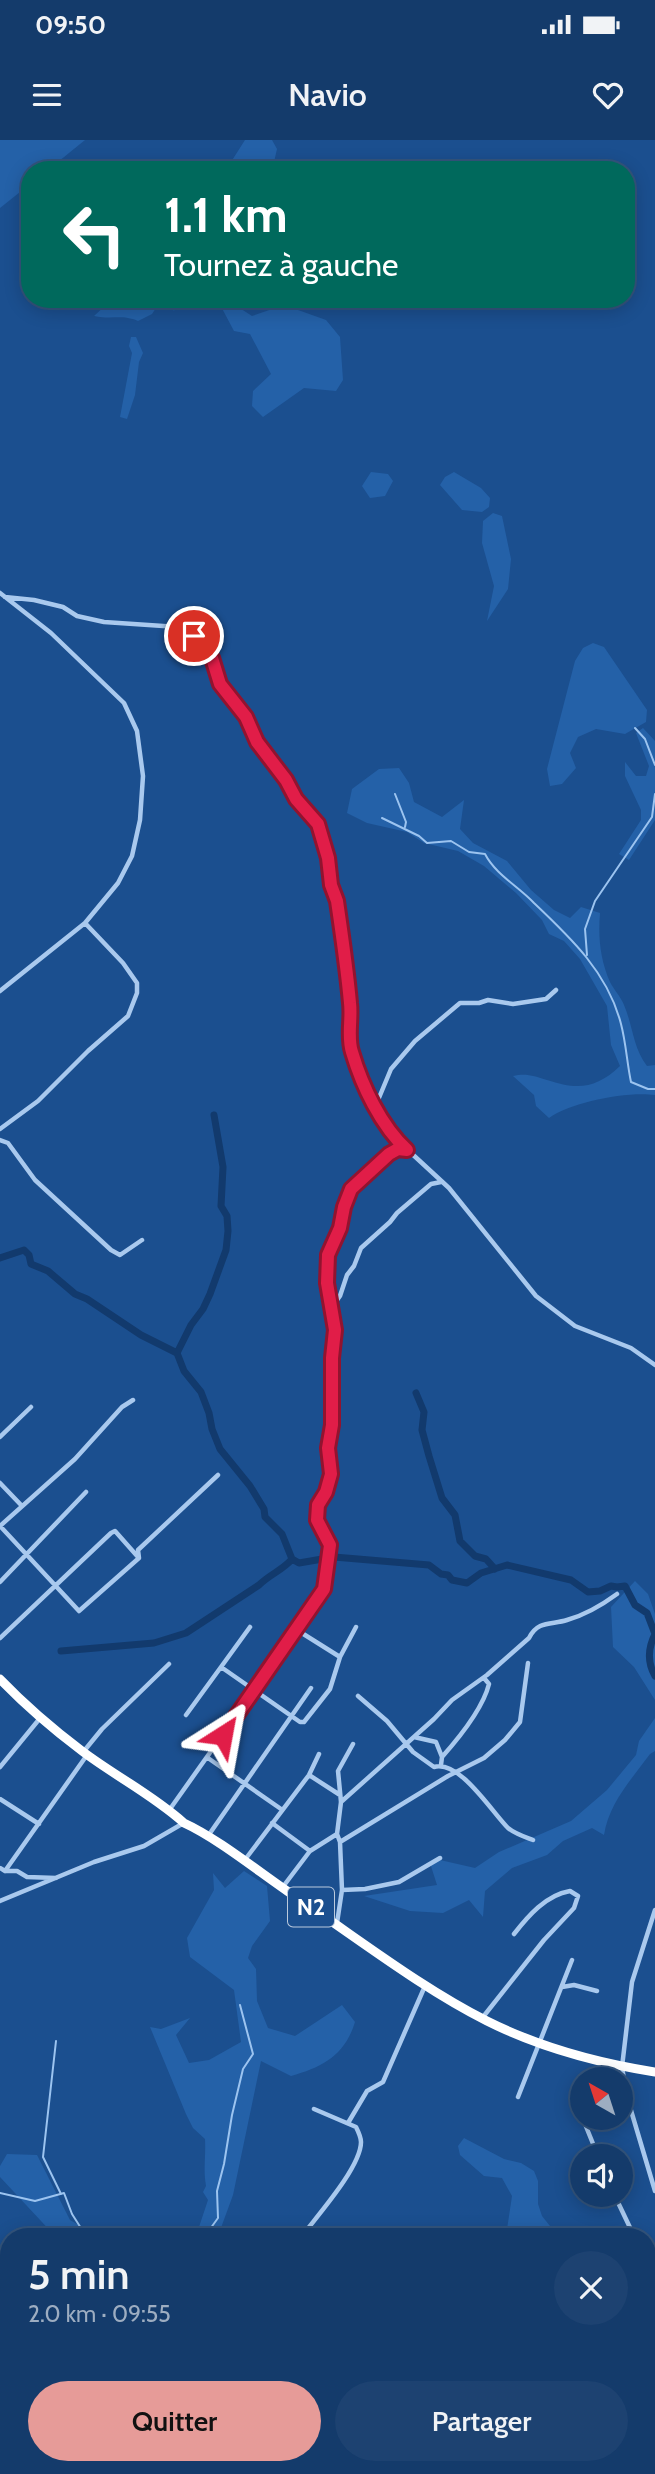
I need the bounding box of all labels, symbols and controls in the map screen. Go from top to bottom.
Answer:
text: 09:50 [35,9,106,41]
text: Navio [288,75,367,114]
icon: menu [28,76,66,114]
icon: heart [589,76,627,114]
text: 1.1 km [164,185,288,244]
icon: left [49,189,140,280]
text: Tournez à gauche [164,245,398,284]
pin [164,606,224,666]
icon: arrive [175,617,213,655]
position arrow [186,1698,260,1772]
road number: N2 [288,1888,334,1926]
north arrow [570,2067,634,2130]
map controls [570,2067,633,2207]
button: sound [570,2144,633,2207]
text: 5 min [28,2248,130,2300]
button: close [554,2251,628,2325]
text: 2.0 km · 09:55 [28,2300,171,2328]
button: Quitter [28,2381,321,2461]
button: Partager [335,2381,628,2461]

